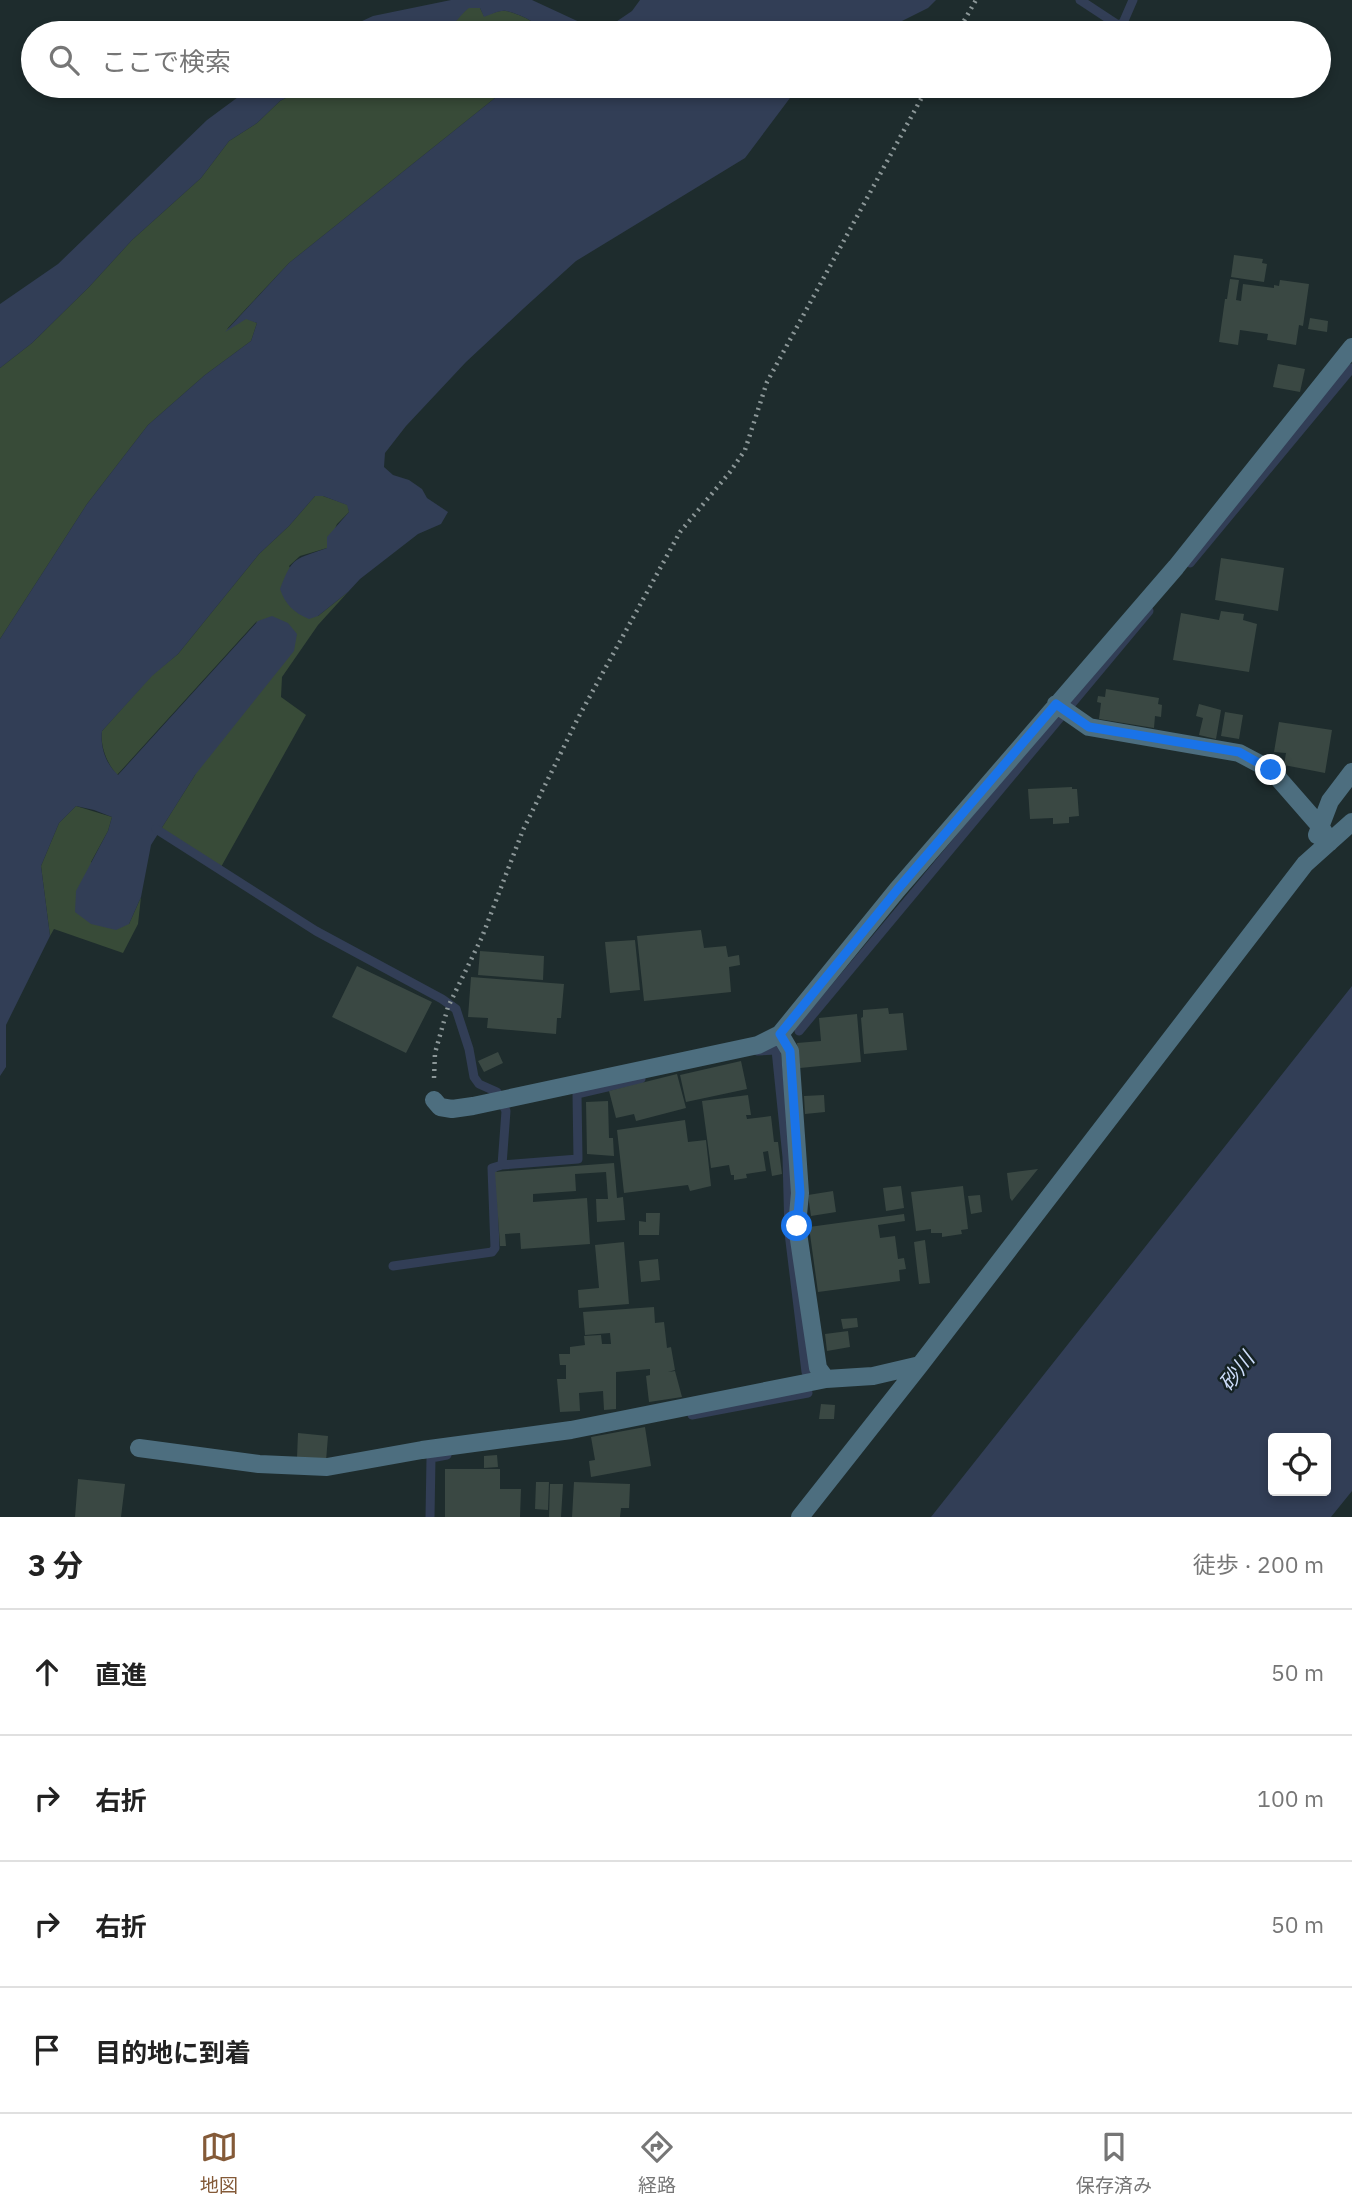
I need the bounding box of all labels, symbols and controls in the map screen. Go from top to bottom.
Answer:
search box [21,21,1331,98]
icon: search [45,41,83,79]
text: ここで検索 [101,44,231,78]
route end [1255,754,1286,785]
route start [781,1210,812,1241]
water label: 砂川 [1212,1344,1261,1396]
map controls [1268,1433,1331,1496]
button: locate [1268,1433,1331,1496]
text: 3 分 [28,1545,83,1584]
text: 徒歩 · 200 m [1193,1549,1324,1579]
icon: ahead [28,1653,66,1691]
text: 直進 [95,1657,147,1691]
text: 50 m [1271,1657,1324,1687]
icon: right [28,1779,66,1817]
text: 右折 [95,1783,147,1817]
text: 100 m [1257,1783,1324,1813]
icon: right [28,1905,66,1943]
text: 右折 [95,1909,147,1943]
text: 50 m [1271,1909,1324,1939]
icon: arrive [28,2031,66,2069]
text: 目的地に到着 [95,2035,251,2069]
tab: 地図 [200,2128,238,2197]
tab: 経路 [638,2128,676,2197]
tab: 保存済み [1076,2128,1152,2197]

